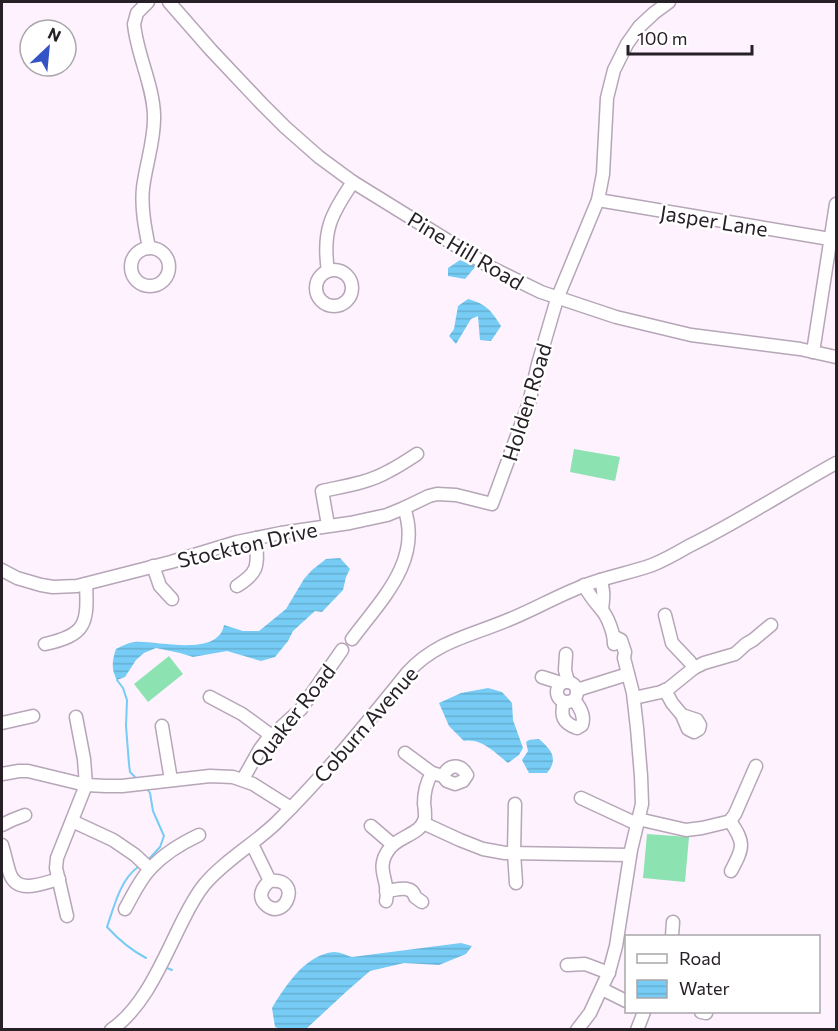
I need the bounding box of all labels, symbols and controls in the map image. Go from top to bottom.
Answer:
north arrow [18,18,78,78]
scale bar [628,18,752,56]
text: N [45,23,64,45]
text: 100 m [637,27,687,49]
street label: Jasper Lane [658,199,770,241]
street label: Pine Hill Road [404,206,528,294]
street label: Holden Road [496,340,556,464]
street label: Stockton Drive [175,516,319,572]
street label: Quaker Road [244,659,340,771]
street label: Coburn Avenue [308,661,422,787]
legend [625,935,820,1013]
text: Road [679,947,721,969]
text: Water [679,977,730,999]

